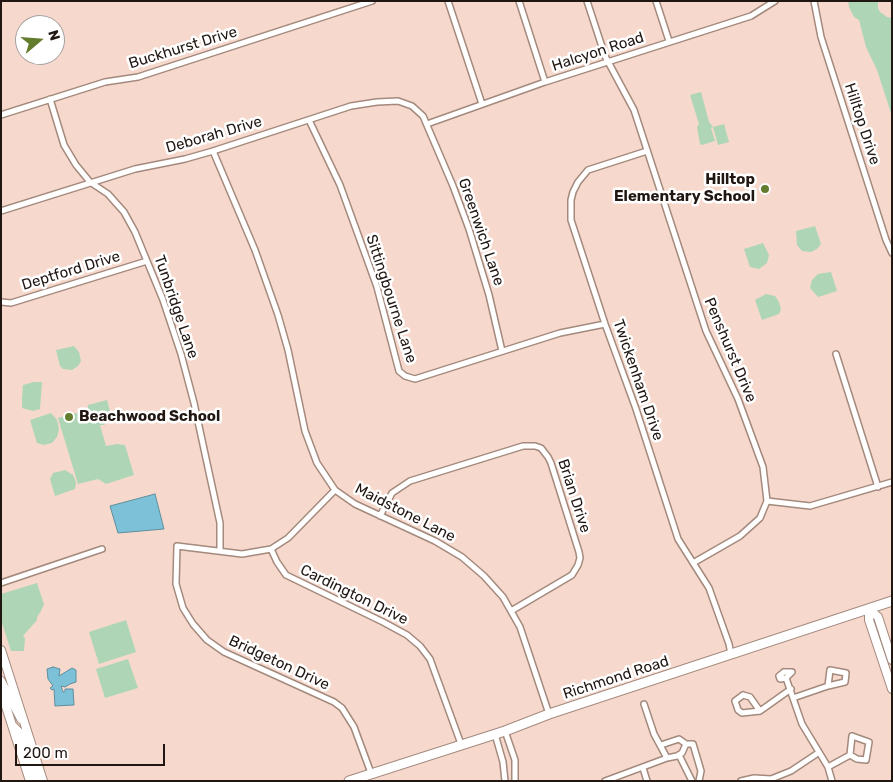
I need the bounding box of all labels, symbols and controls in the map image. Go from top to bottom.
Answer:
north arrow [15,15,65,65]
street label: Buckhurst Drive [127,23,239,73]
text: N [44,28,63,43]
street label: Halcyon Road [550,29,646,75]
street label: Hilltop Drive [840,81,884,167]
street label: Deborah Drive [164,113,264,157]
place label: Hilltop Elementary School [614,171,755,206]
street label: Greenwich Lane [454,176,508,288]
marker: Hilltop Elementary School [759,183,771,195]
street label: Sittingbourne Lane [362,232,420,366]
street label: Deptford Drive [20,247,122,295]
street label: Tunbridge Lane [150,253,202,361]
street label: Penshurst Drive [700,295,760,405]
street label: Twickenham Drive [609,317,667,443]
place label: Beachwood School [79,408,220,426]
marker: Beachwood School [63,411,75,423]
street label: Brian Drive [554,457,594,535]
street label: Maidstone Lane [352,480,458,546]
street label: Cardington Drive [297,561,411,629]
street label: Bridgeton Drive [226,632,332,694]
street label: Richmond Road [561,652,671,704]
scale bar [18,734,168,766]
text: 200 m [23,744,68,762]

